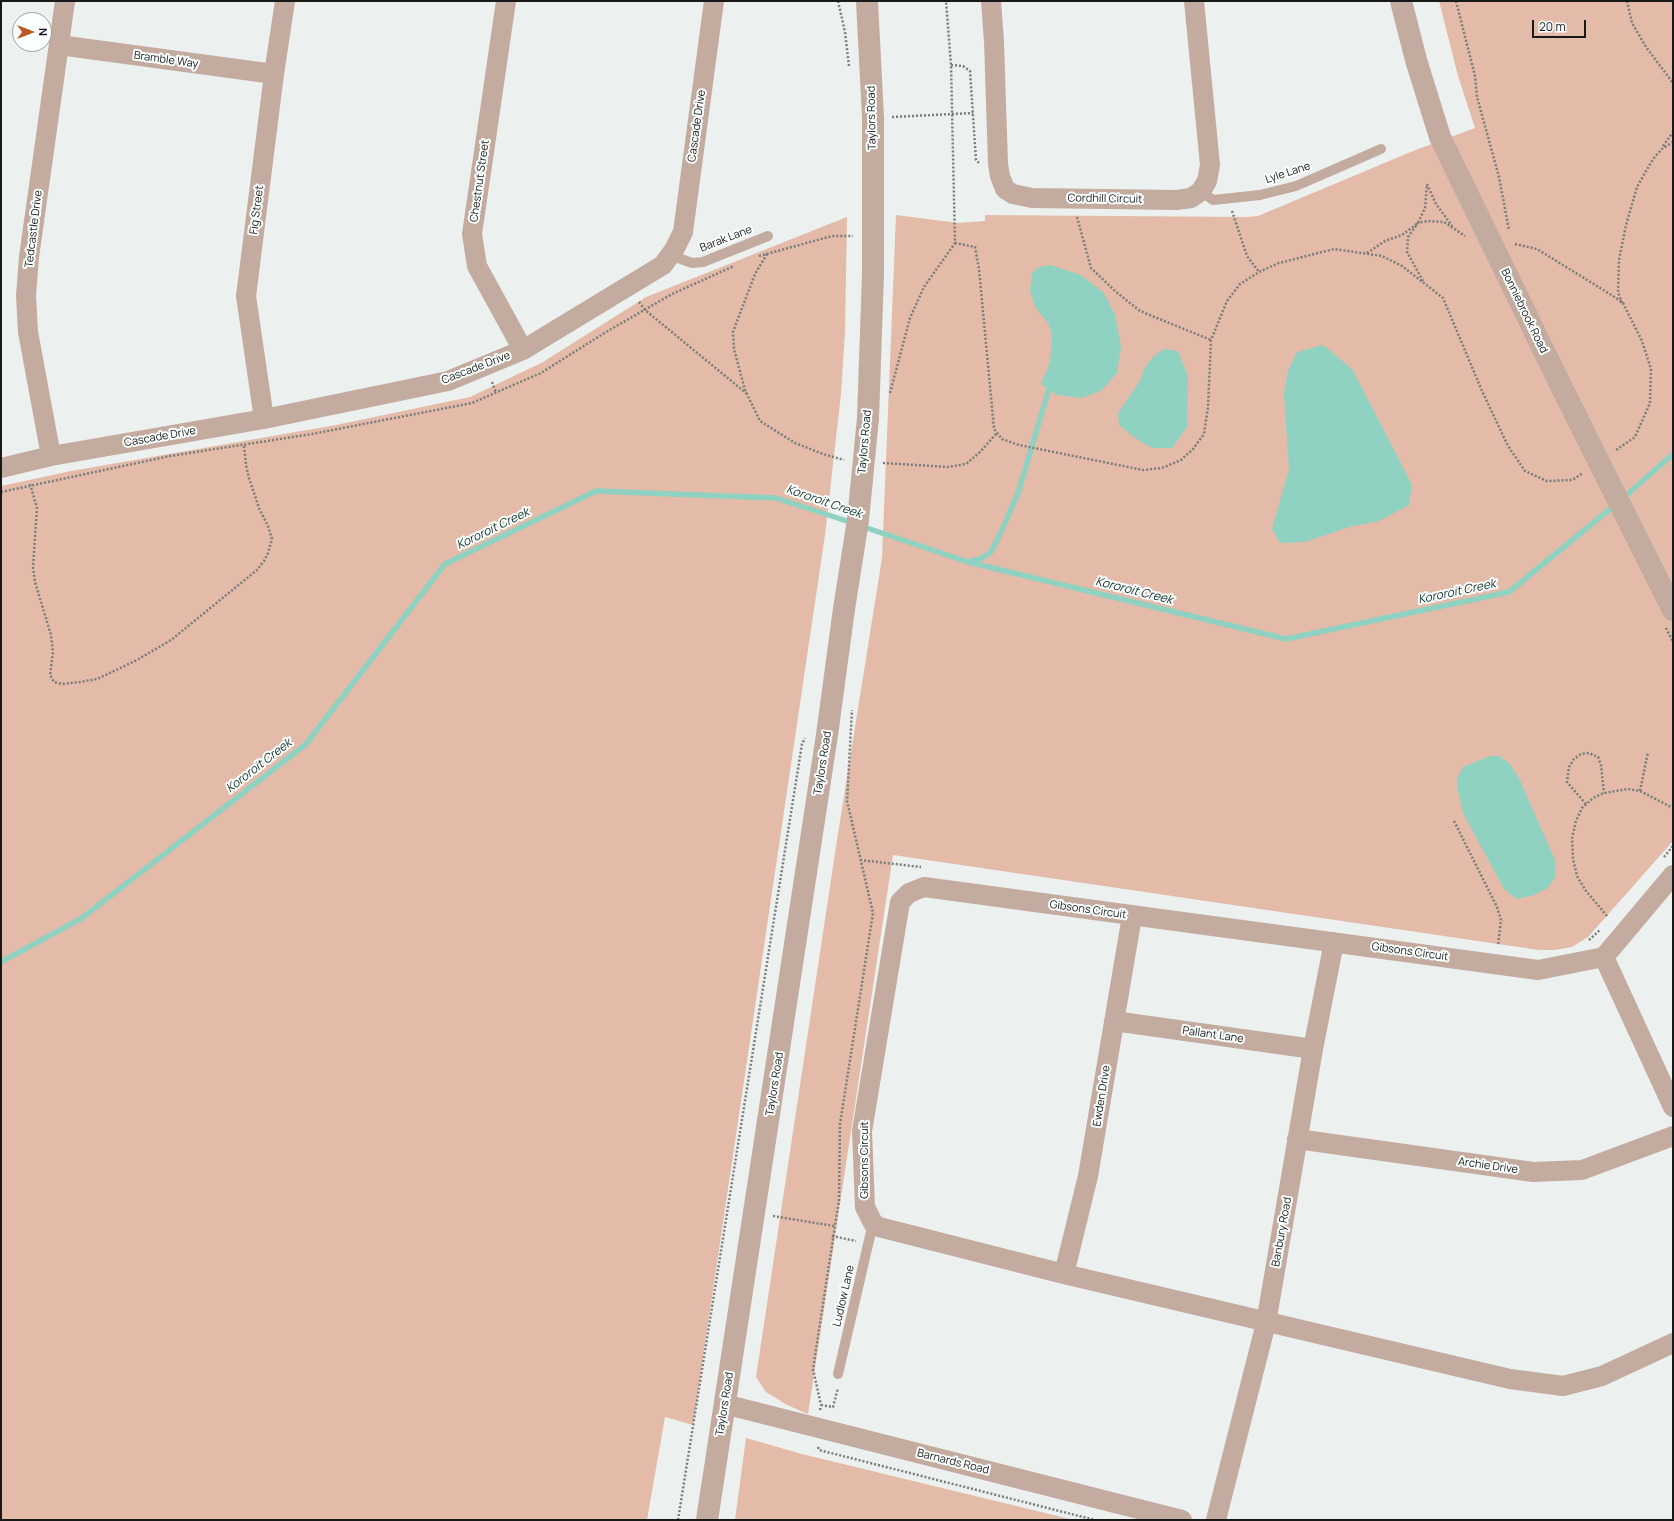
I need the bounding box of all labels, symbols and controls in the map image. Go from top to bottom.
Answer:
north arrow [12,12,52,52]
scale bar [1534,12,1588,38]
text: 20 m [1539,18,1566,35]
text: N [36,28,51,36]
street label: Bramble Way [133,49,199,71]
street label: Taylors Road [865,86,879,150]
street label: Cascade Drive [685,89,709,163]
street label: Chestnut Street [468,139,492,223]
street label: Lyle Lane [1264,160,1312,186]
street label: Fig Street [247,185,267,235]
street label: Tedcastle Drive [23,190,45,268]
street label: Cordhill Circuit [1067,192,1143,206]
street label: Barak Lane [698,223,754,255]
street label: Bonniebrook Road [1498,267,1550,355]
street label: Cascade Drive [440,349,512,387]
street label: Taylors Road [856,409,874,475]
street label: Cascade Drive [123,424,197,450]
water label: Kororoit Creek [784,482,864,522]
water label: Kororoit Creek [454,505,532,553]
water label: Kororoit Creek [1094,574,1174,608]
water label: Kororoit Creek [1417,577,1497,607]
street label: Taylors Road [811,730,835,796]
water label: Kororoit Creek [223,736,295,796]
street label: Gibsons Circuit [1049,898,1127,922]
street label: Gibsons Circuit [1371,940,1449,964]
street label: Pallant Lane [1182,1024,1244,1046]
street label: Taylors Road [763,1051,787,1117]
street label: Ewden Drive [1091,1064,1113,1128]
street label: Gibsons Circuit [858,1121,872,1199]
street label: Archie Drive [1457,1155,1519,1177]
street label: Banbury Road [1269,1196,1295,1268]
street label: Ludlow Lane [831,1264,857,1328]
street label: Taylors Road [713,1371,737,1437]
street label: Barnards Road [916,1447,990,1477]

